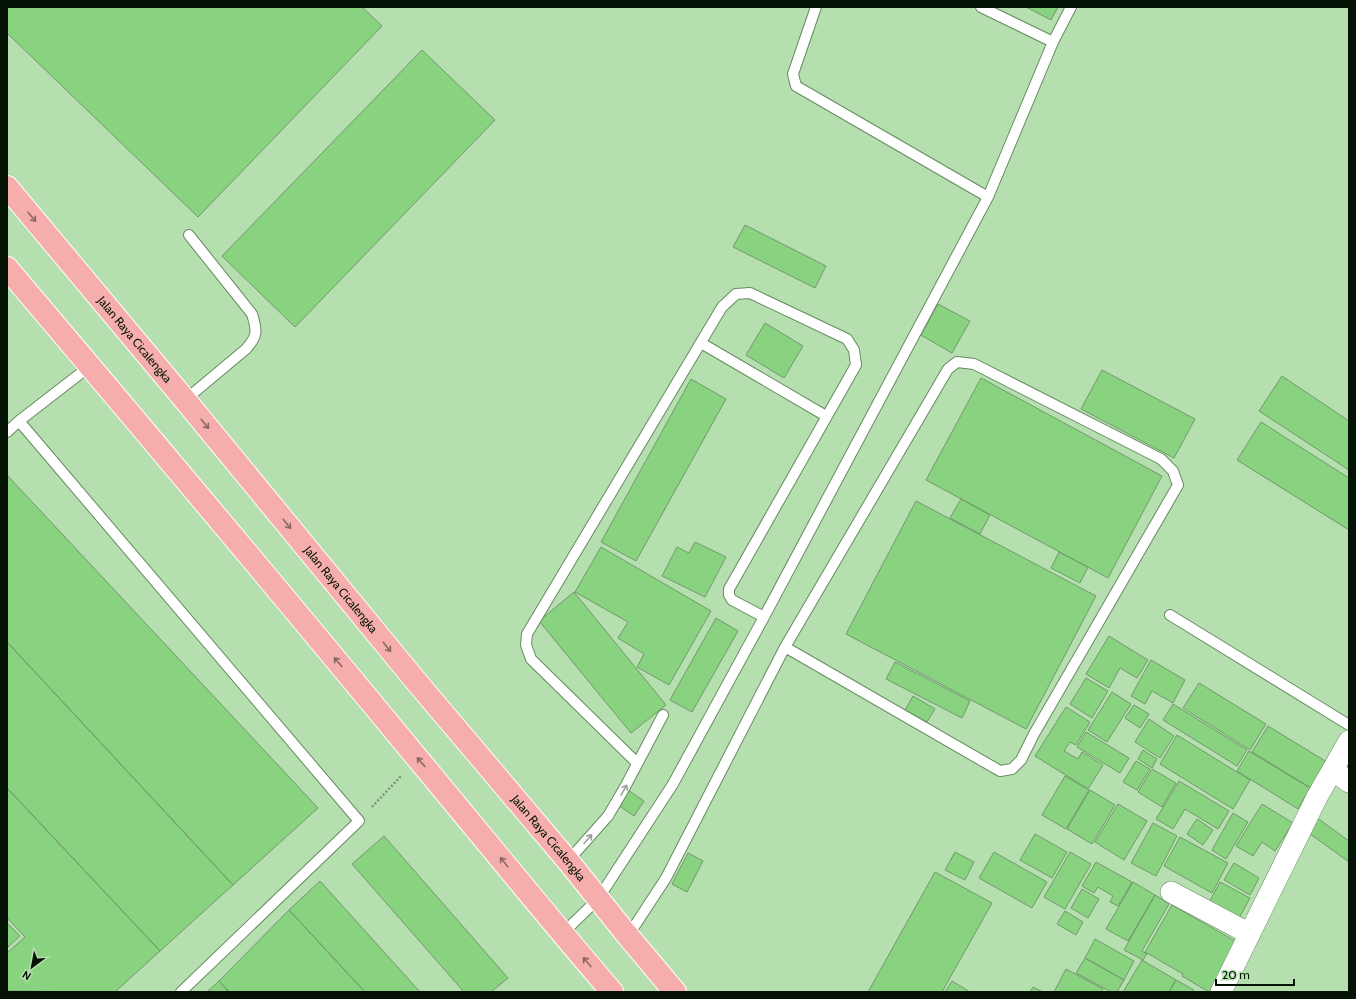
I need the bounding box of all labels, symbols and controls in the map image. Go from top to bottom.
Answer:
one-way arrow [28,211,36,222]
street label: Jalan Raya Cicalengka [94,292,176,386]
one-way arrow [200,419,209,429]
one-way arrow [283,519,292,530]
street label: Jalan Raya Cicalengka [300,542,381,636]
one-way arrow [383,641,392,652]
one-way arrow [333,657,342,668]
one-way arrow [417,757,426,768]
one-way arrow [620,784,628,796]
street label: Jalan Raya Cicalengka [508,791,589,884]
one-way arrow [584,833,593,844]
one-way arrow [499,857,508,868]
north arrow [12,947,52,987]
one-way arrow [582,957,591,968]
scale bar [1216,961,1294,987]
text: N [20,967,34,983]
text: 20 m [1222,967,1250,982]

